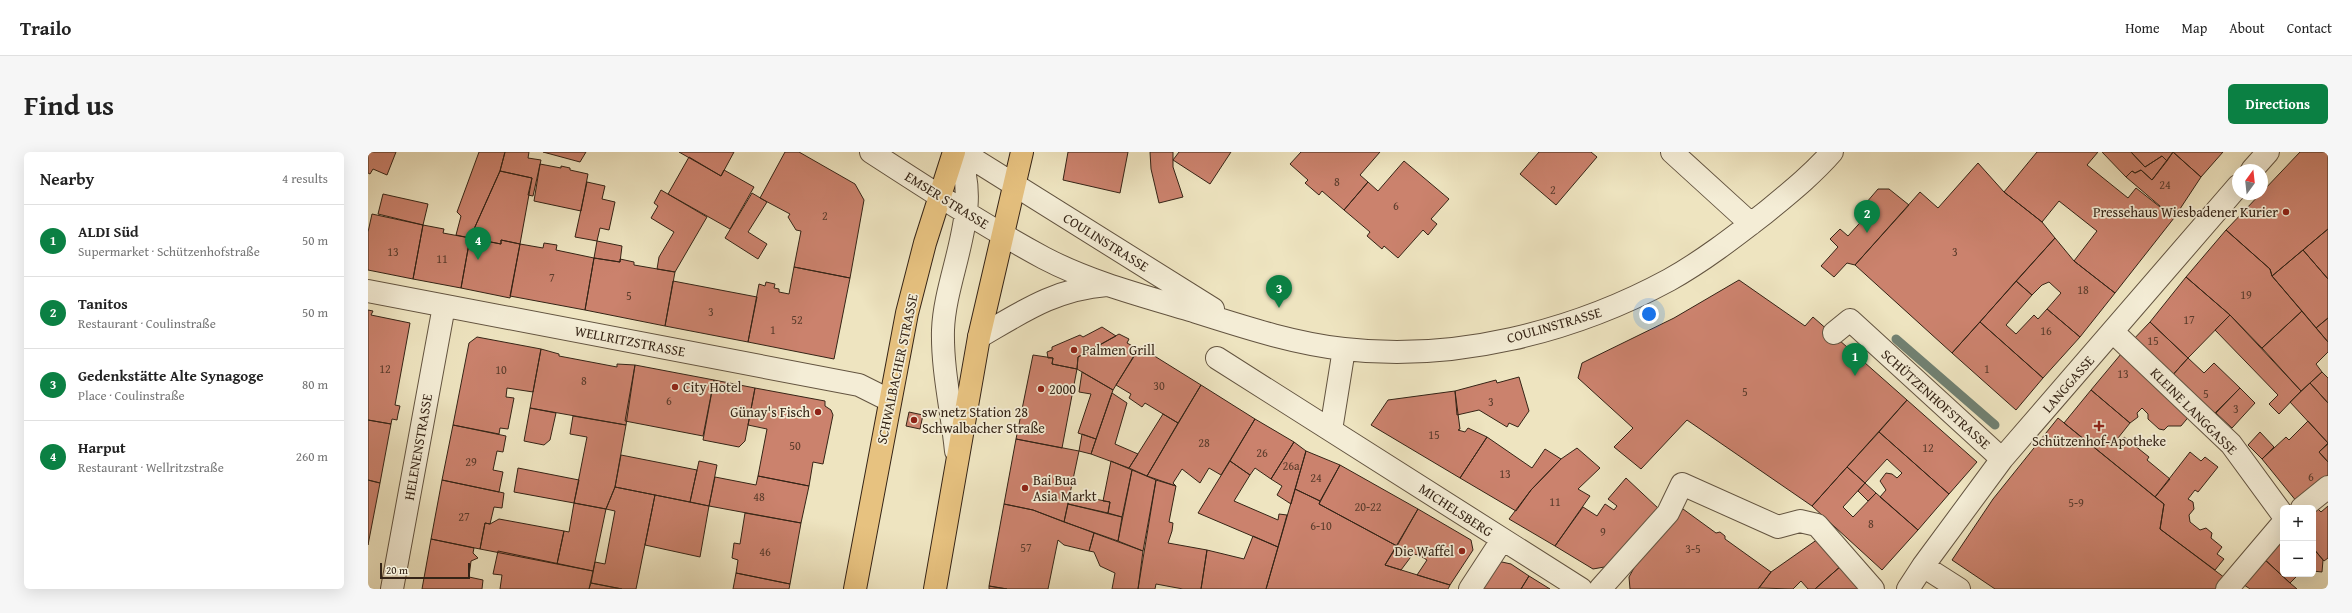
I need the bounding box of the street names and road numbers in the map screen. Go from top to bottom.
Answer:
street label: EMSER STRASSE [901,166,993,234]
street label: COULINSTRASSE [1059,208,1153,276]
street label: SCHWALBACHER STRASSE [871,292,923,446]
street label: COULINSTRASSE [1504,302,1604,348]
street label: WELLRITZSTRASSE [573,320,687,362]
street label: SCHÜTZENHOFSTRASSE [1877,344,1995,454]
street label: LANGGASSE [2037,351,2099,417]
street label: KLEINE LANGGASSE [2146,363,2242,459]
street label: HELENENSTRASSE [399,392,437,502]
street label: MICHELSBERG [1415,479,1497,541]

